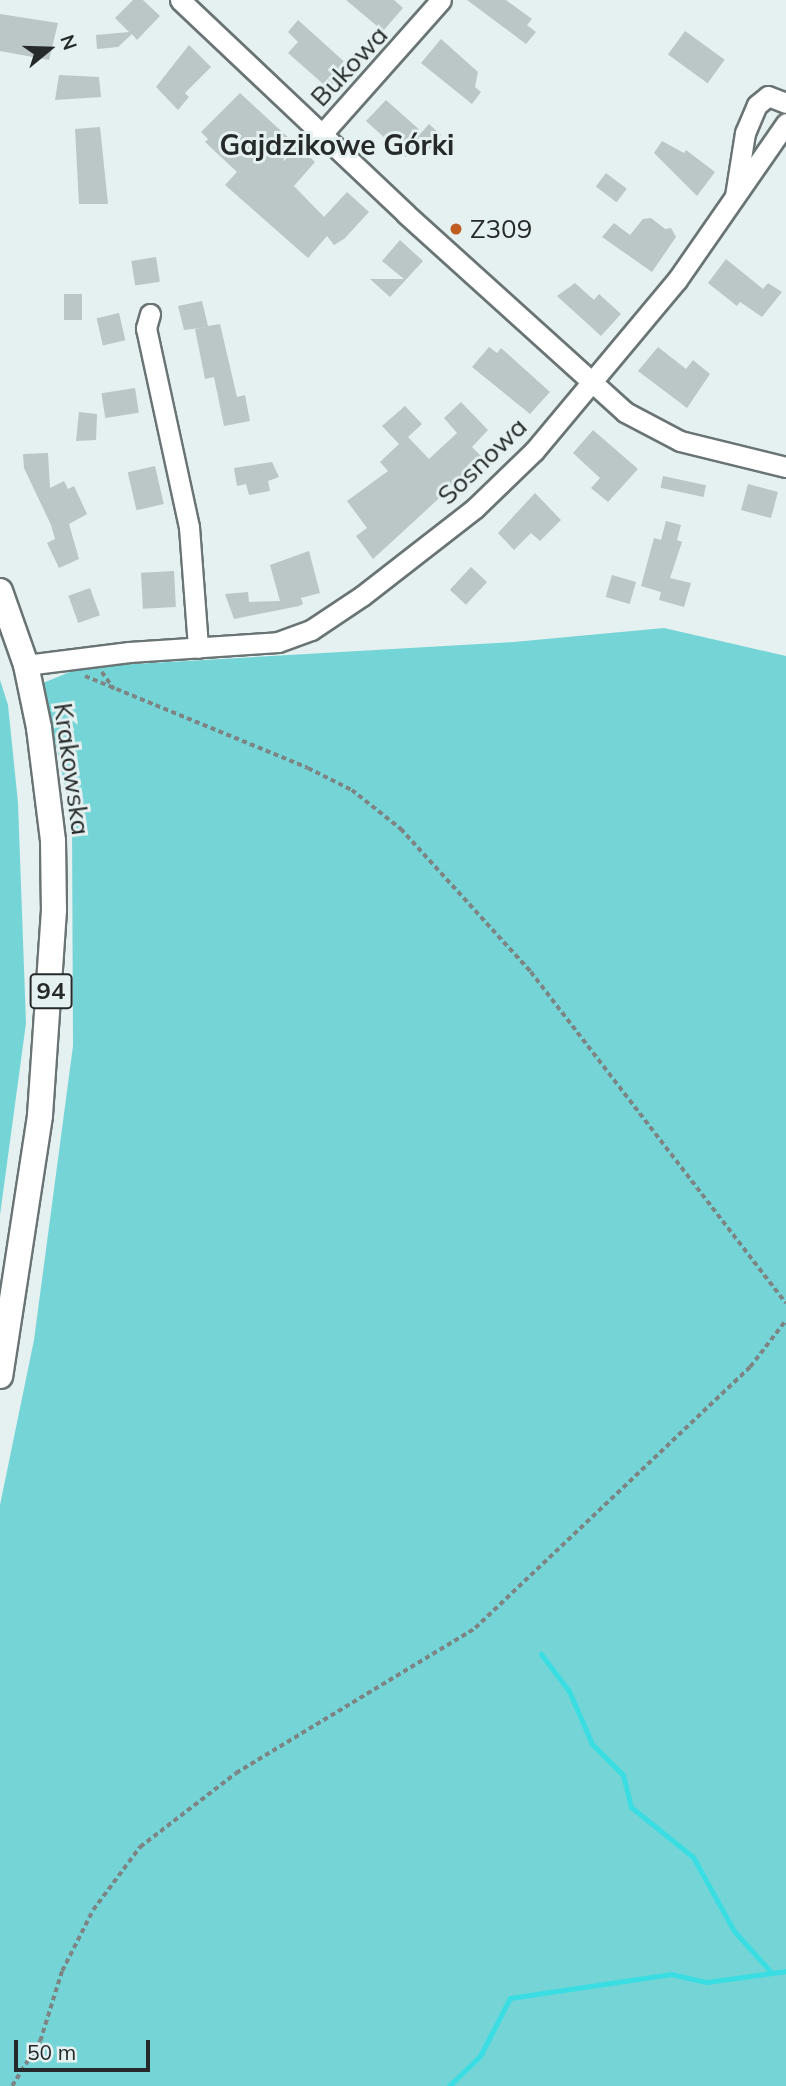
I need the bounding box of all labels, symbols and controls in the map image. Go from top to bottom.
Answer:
north arrow [14,14,84,84]
street label: Bukowa [304,19,394,113]
text: N [55,31,83,53]
district label: Gajdzikowe Górki [220,128,454,162]
place label: Z309 [470,213,532,245]
marker: Z309 [448,221,464,237]
street label: Sosnowa [431,411,533,511]
street label: Krakowska [47,701,97,837]
road number: 94 [28,971,74,1012]
scale bar [18,2026,154,2070]
text: 50 m [27,2039,76,2065]

